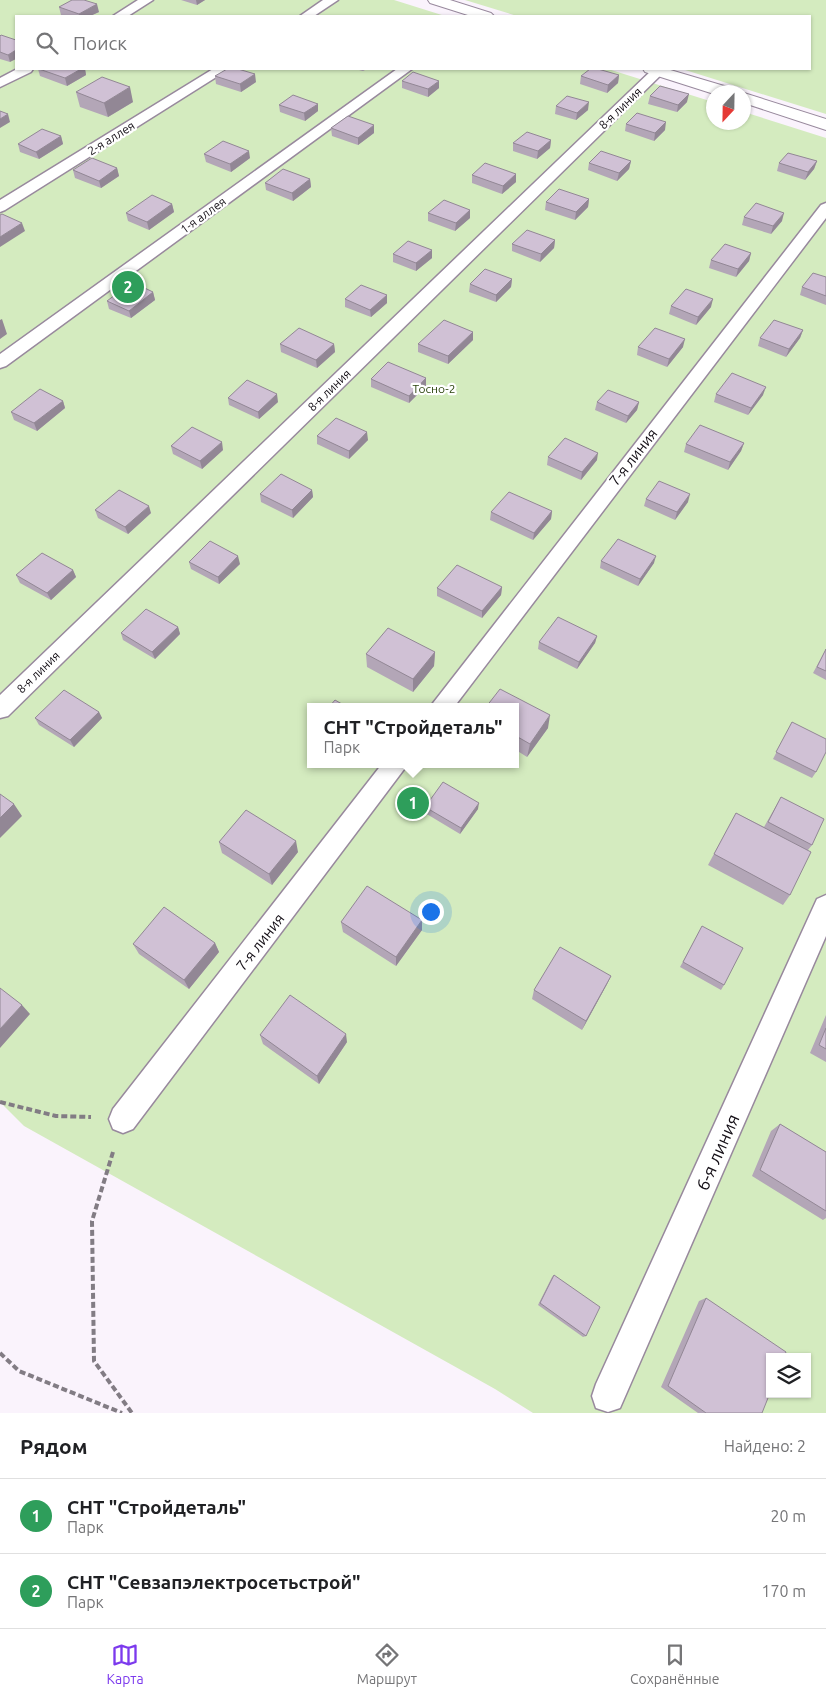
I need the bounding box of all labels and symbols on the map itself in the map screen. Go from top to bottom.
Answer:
street label: 8-я линия [596,85,644,131]
north arrow [706,85,751,130]
street label: 2-я аллея [85,119,137,157]
street label: 1-я аллея [178,194,228,236]
pin: 2 [112,268,144,306]
street label: 8-я линия [305,367,353,413]
park label: Тосно-2 [412,382,456,395]
street label: 7-я линия [605,425,661,489]
street label: 8-я линия [14,649,62,695]
pin: 1 [397,784,429,822]
your location [418,899,444,925]
street label: 7-я линия [232,910,288,974]
street label: 6-я линия [691,1111,743,1193]

